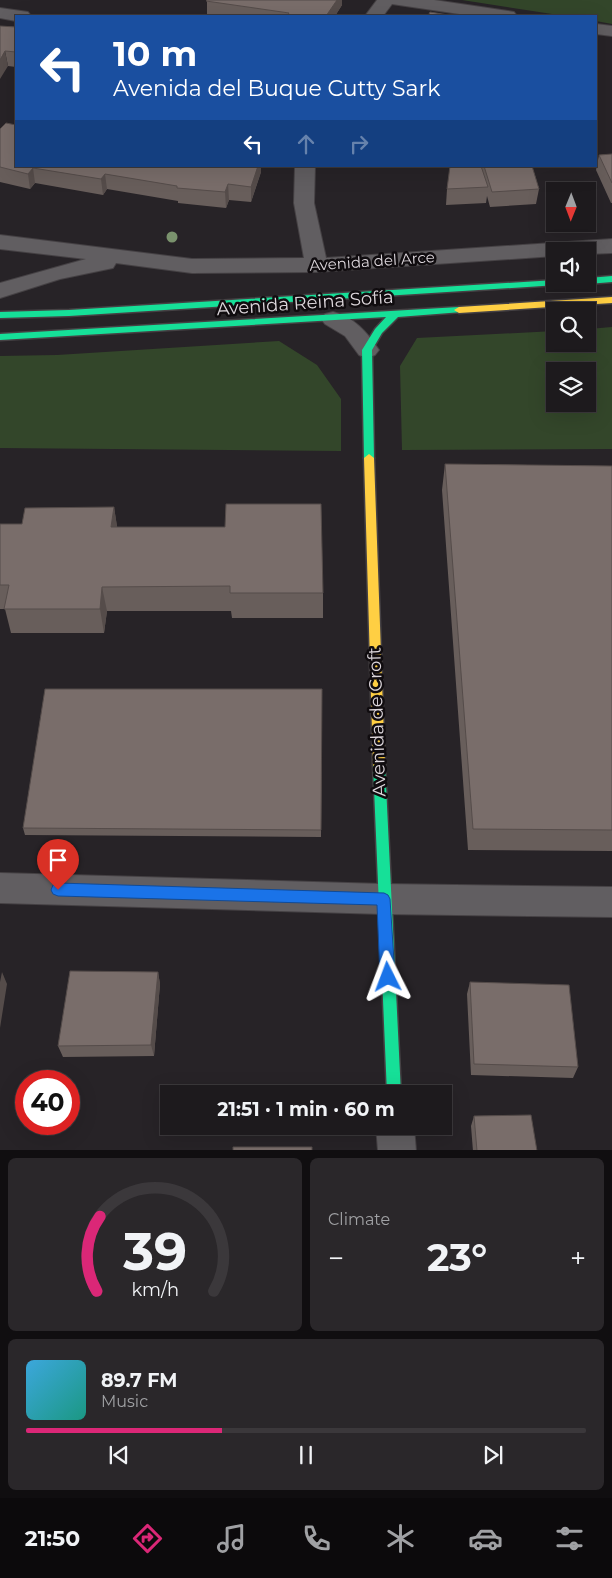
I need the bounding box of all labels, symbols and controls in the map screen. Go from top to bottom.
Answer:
text: 10 m [113,32,197,75]
icon: left [30,35,95,100]
text: Avenida del Buque Cutty Sark [113,75,440,102]
icon: left [239,130,267,158]
icon: ahead [292,130,320,158]
icon: right [345,130,373,158]
north arrow [546,182,596,232]
map controls [546,182,596,412]
button: sound [546,242,596,292]
street label: Avenida del Arce [309,247,435,275]
street label: Avenida Reina Sofía [216,286,394,320]
button: search [546,302,596,352]
button: layers [546,362,596,412]
street label: Avenida de Croft [363,647,391,797]
pin [37,839,79,890]
icon: arrive [44,846,72,874]
position arrow [361,950,413,1002]
speed limit sign: 40 [15,1070,80,1135]
text: 21:51 · 1 min · 60 m [217,1098,395,1121]
text: Climate [328,1210,390,1229]
text: 39 [122,1220,187,1283]
text: 23° [427,1234,487,1281]
text: − [328,1241,344,1275]
text: + [570,1241,586,1275]
text: km/h [131,1279,179,1300]
text: 89.7 FM [101,1369,178,1392]
text: Music [101,1392,148,1411]
icon: previous [105,1441,133,1469]
icon: pause [292,1441,320,1469]
icon: next [479,1441,507,1469]
icon: directions [130,1521,165,1556]
icon: music [214,1521,249,1556]
icon: phone [299,1521,334,1556]
icon: climate [383,1521,418,1556]
icon: car [468,1521,503,1556]
icon: filters [552,1521,587,1556]
text: 21:50 [25,1525,80,1552]

